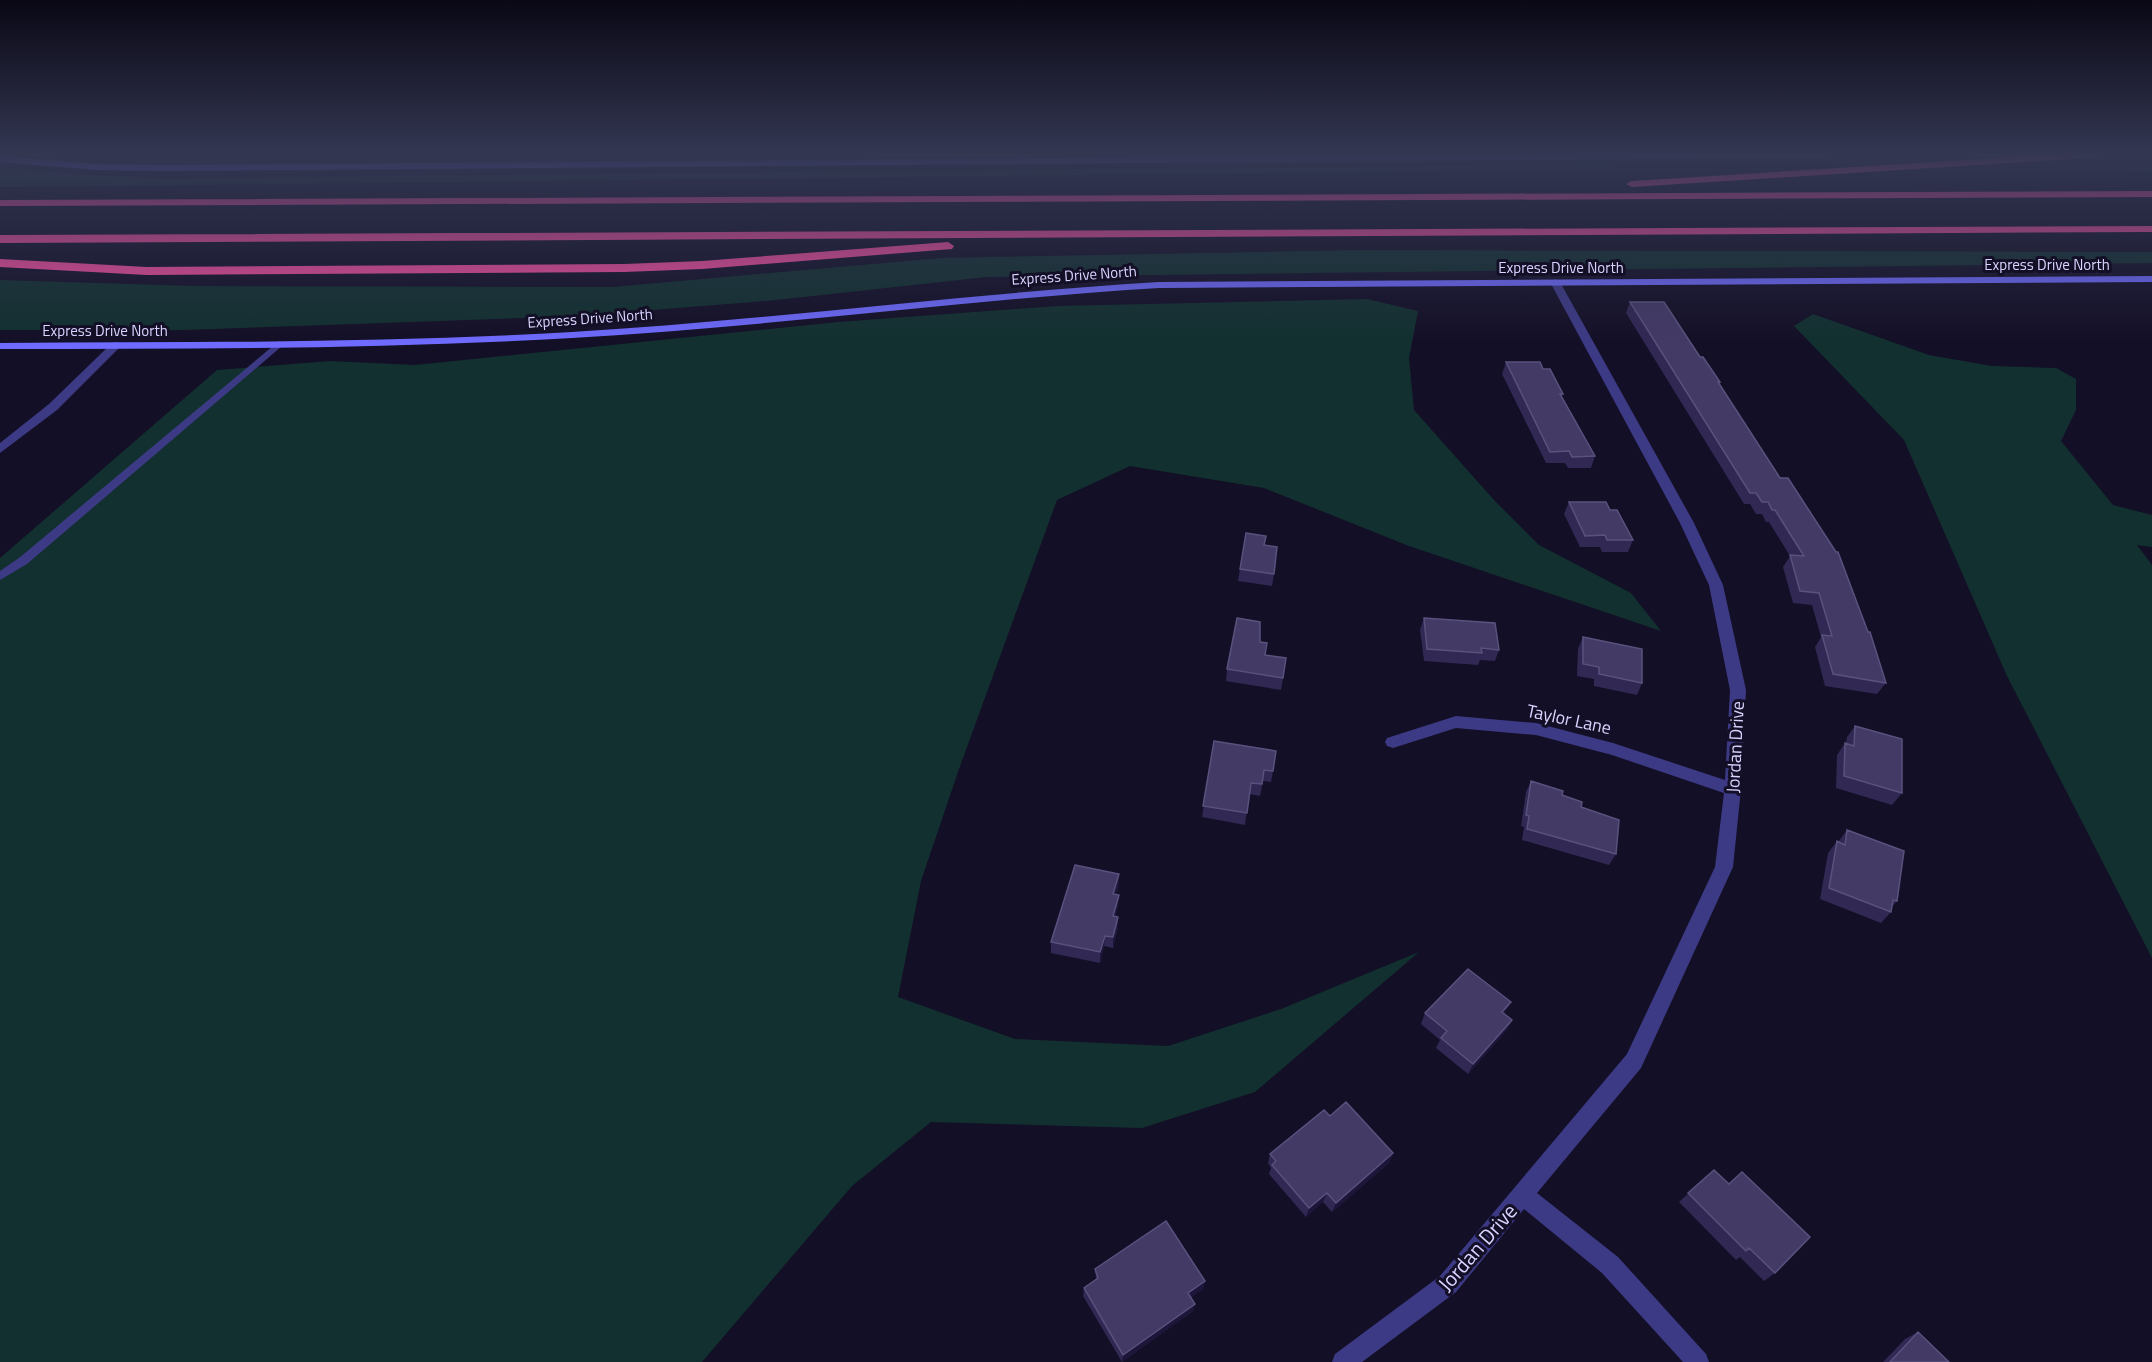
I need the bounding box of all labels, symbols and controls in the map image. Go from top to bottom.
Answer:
street label: Express Drive North [1984,253,2110,276]
street label: Express Drive North [1498,256,1624,279]
street label: Express Drive North [1011,259,1137,291]
street label: Express Drive North [527,302,653,334]
street label: Express Drive North [42,319,168,342]
street label: Taylor Lane [1524,697,1614,741]
street label: Jordan Drive [1719,700,1751,794]
street label: Jordan Drive [1430,1196,1524,1298]

